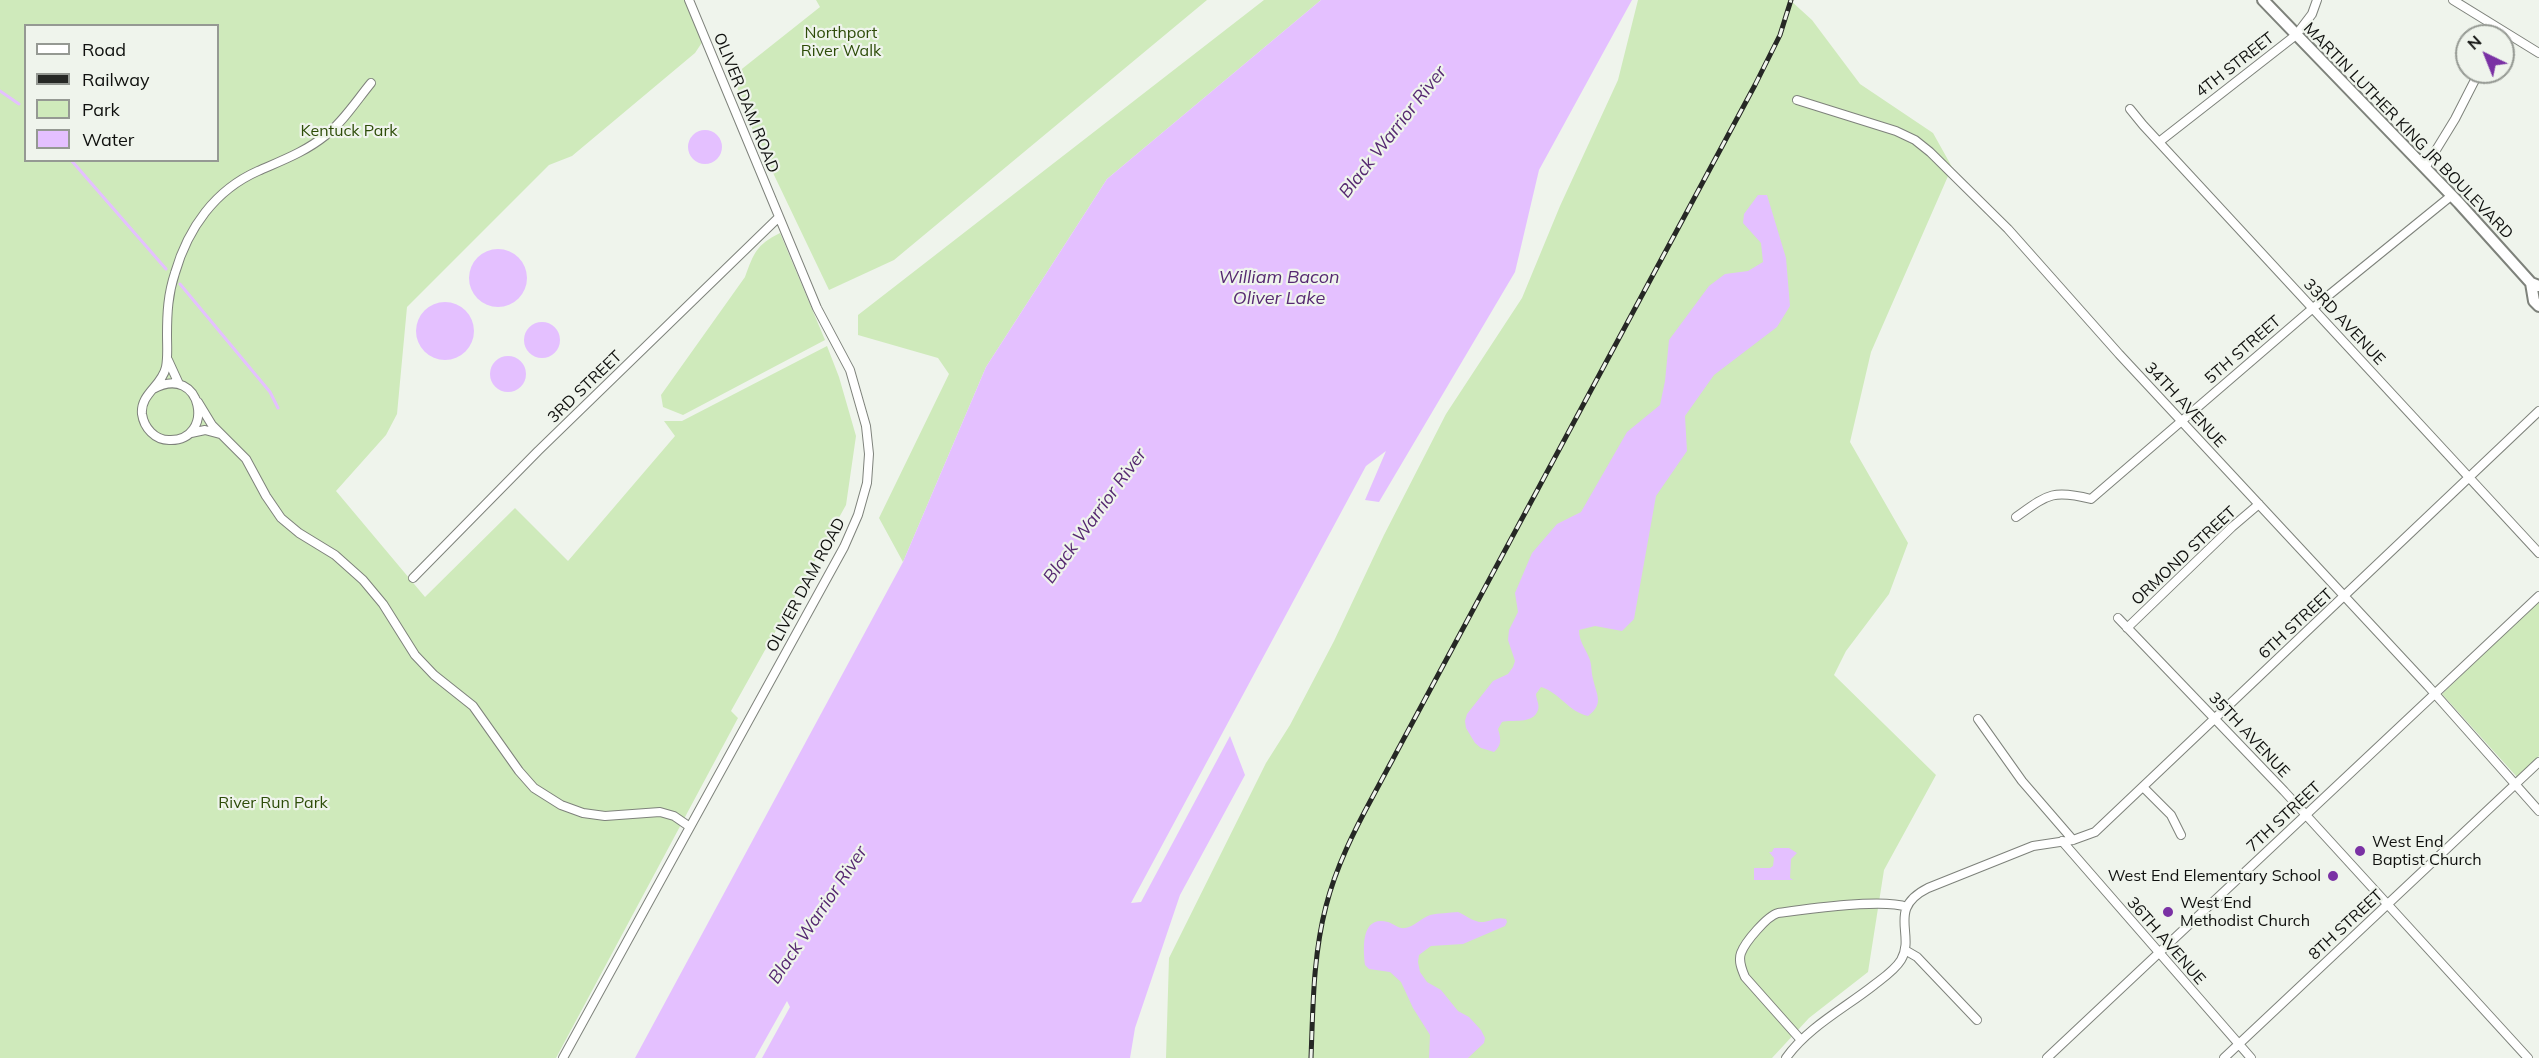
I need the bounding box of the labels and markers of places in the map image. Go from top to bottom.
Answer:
place label: West End Baptist Church [2372,832,2482,870]
marker: West End Baptist Church [2353,844,2367,858]
place label: West End Elementary School [2108,866,2321,886]
marker: West End Elementary School [2326,869,2340,883]
place label: West End Methodist Church [2180,893,2310,931]
marker: West End Methodist Church [2161,905,2175,919]

